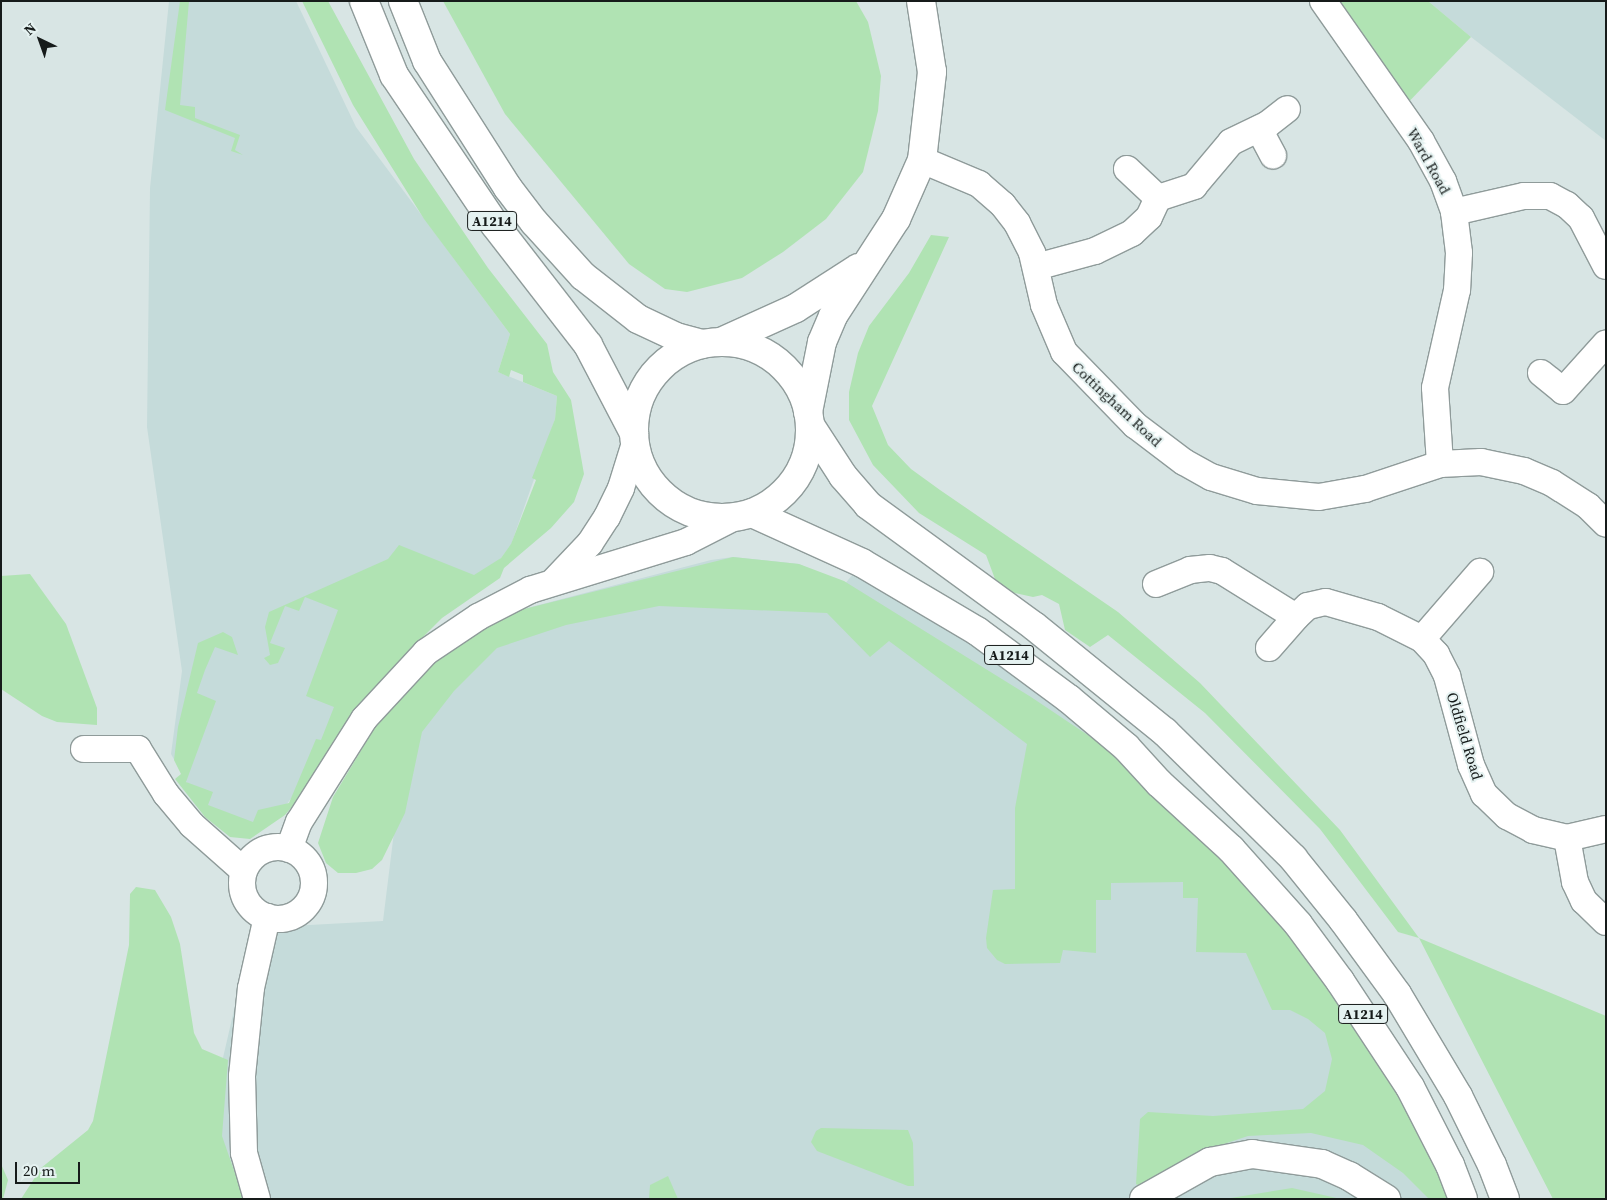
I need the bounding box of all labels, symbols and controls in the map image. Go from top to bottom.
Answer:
north arrow [15,15,65,65]
text: N [19,18,40,40]
street label: Ward Road [1403,125,1455,197]
road number: A1214 [467,210,517,232]
street label: Cottingham Road [1068,358,1166,450]
road number: A1214 [984,644,1034,666]
street label: Oldfield Road [1443,690,1487,782]
road number: A1214 [1338,1002,1388,1026]
scale bar [18,1152,82,1184]
text: 20 m [23,1160,55,1181]

